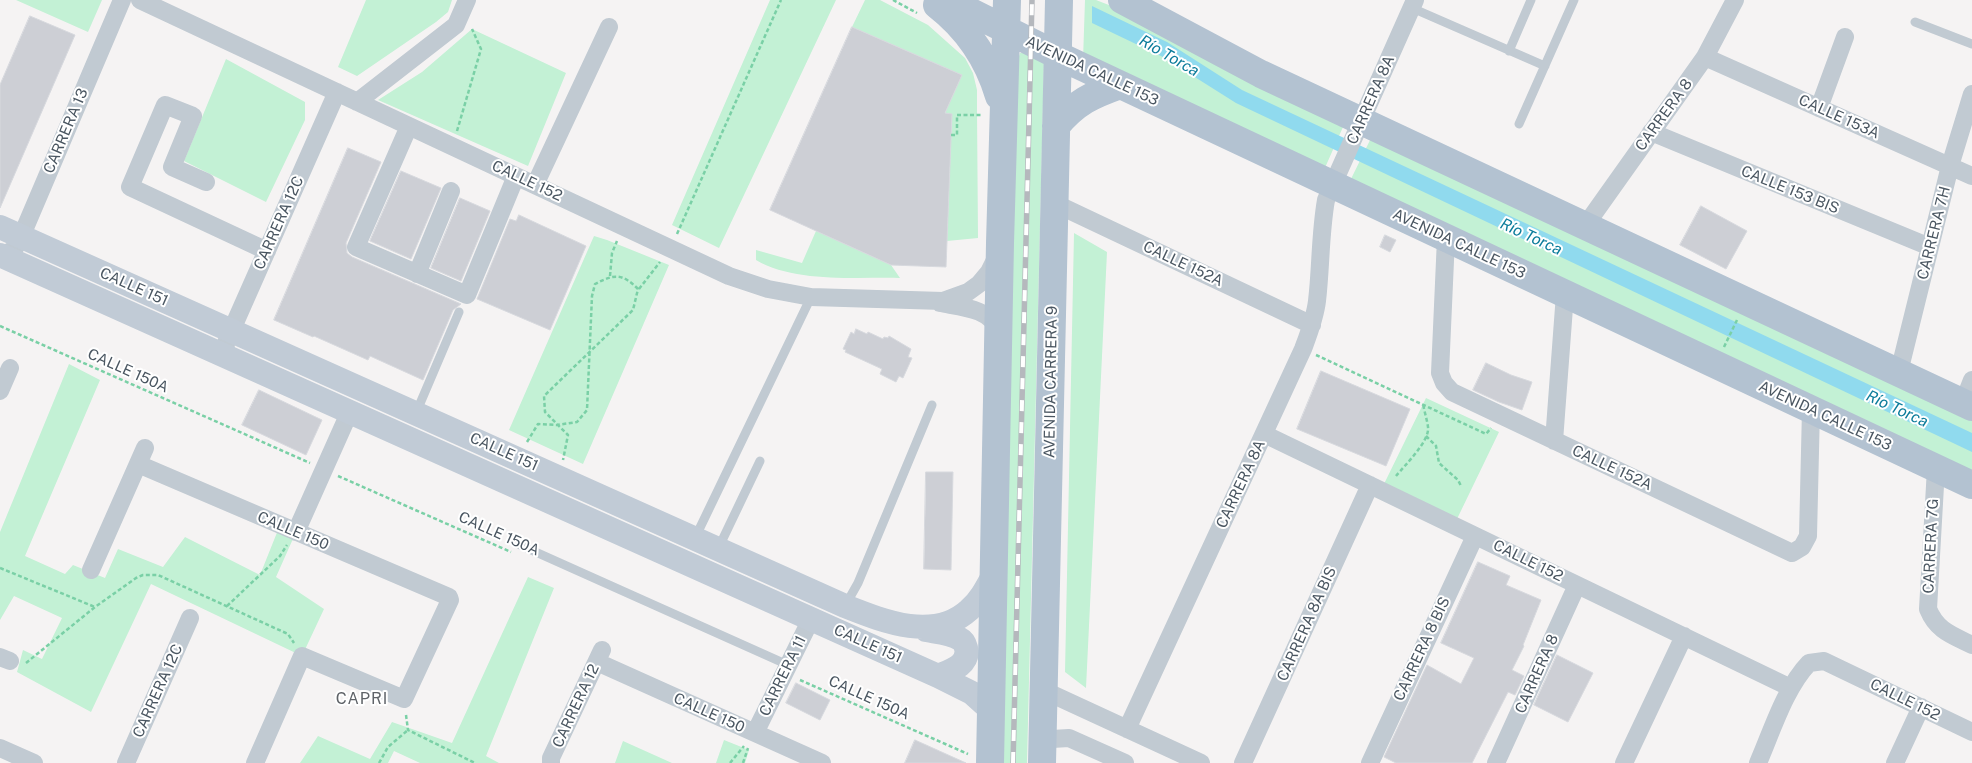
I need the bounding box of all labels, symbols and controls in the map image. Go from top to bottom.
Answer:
water label: Río Torca [1136,31,1202,81]
street label: AVENIDA CALLE 153 [1023,32,1161,110]
street label: CARRERA 8A [1343,53,1399,147]
street label: CARRERA 8 [1632,75,1696,155]
street label: CARRERA 13 [40,86,92,176]
street label: CALLE 153A [1796,91,1882,143]
street label: CALLE 152 [489,157,565,205]
street label: CALLE 153 BIS [1738,162,1842,218]
street label: CARRERA 12C [250,174,308,272]
street label: CARRERA 7H [1914,185,1954,281]
street label: AVENIDA CALLE 153 [1390,205,1528,283]
water label: Río Torca [1497,214,1565,260]
street label: CALLE 152A [1140,238,1226,290]
street label: CALLE 151 [97,264,171,310]
street label: AVENIDA CARRERA 9 [1041,306,1061,458]
street label: CALLE 150A [85,345,171,397]
street label: AVENIDA CALLE 153 [1756,377,1894,455]
water label: Río Torca [1863,386,1931,432]
street label: CALLE 151 [467,429,541,475]
street label: CARRERA 8A [1213,437,1269,531]
street label: CALLE 152A [1569,442,1655,494]
street label: CARRERA 7G [1920,498,1942,594]
street label: CALLE 150 [255,508,331,554]
street label: CALLE 150A [456,508,542,560]
street label: CALLE 152 [1490,536,1566,586]
street label: CARRERA 8A BIS [1274,564,1340,684]
street label: CARRERA 8 BIS [1390,594,1454,704]
street label: CALLE 151 [831,621,905,667]
street label: CARRERA 8 [1512,632,1562,716]
street label: CARRERA 11 [756,633,810,719]
street label: CARRERA 12C [129,642,187,740]
street label: CARRERA 12 [549,661,603,751]
street label: CALLE 150A [826,672,912,724]
street label: CALLE 152 [1867,675,1943,725]
district label: CAPRI [335,689,389,709]
street label: CALLE 150 [671,689,747,737]

